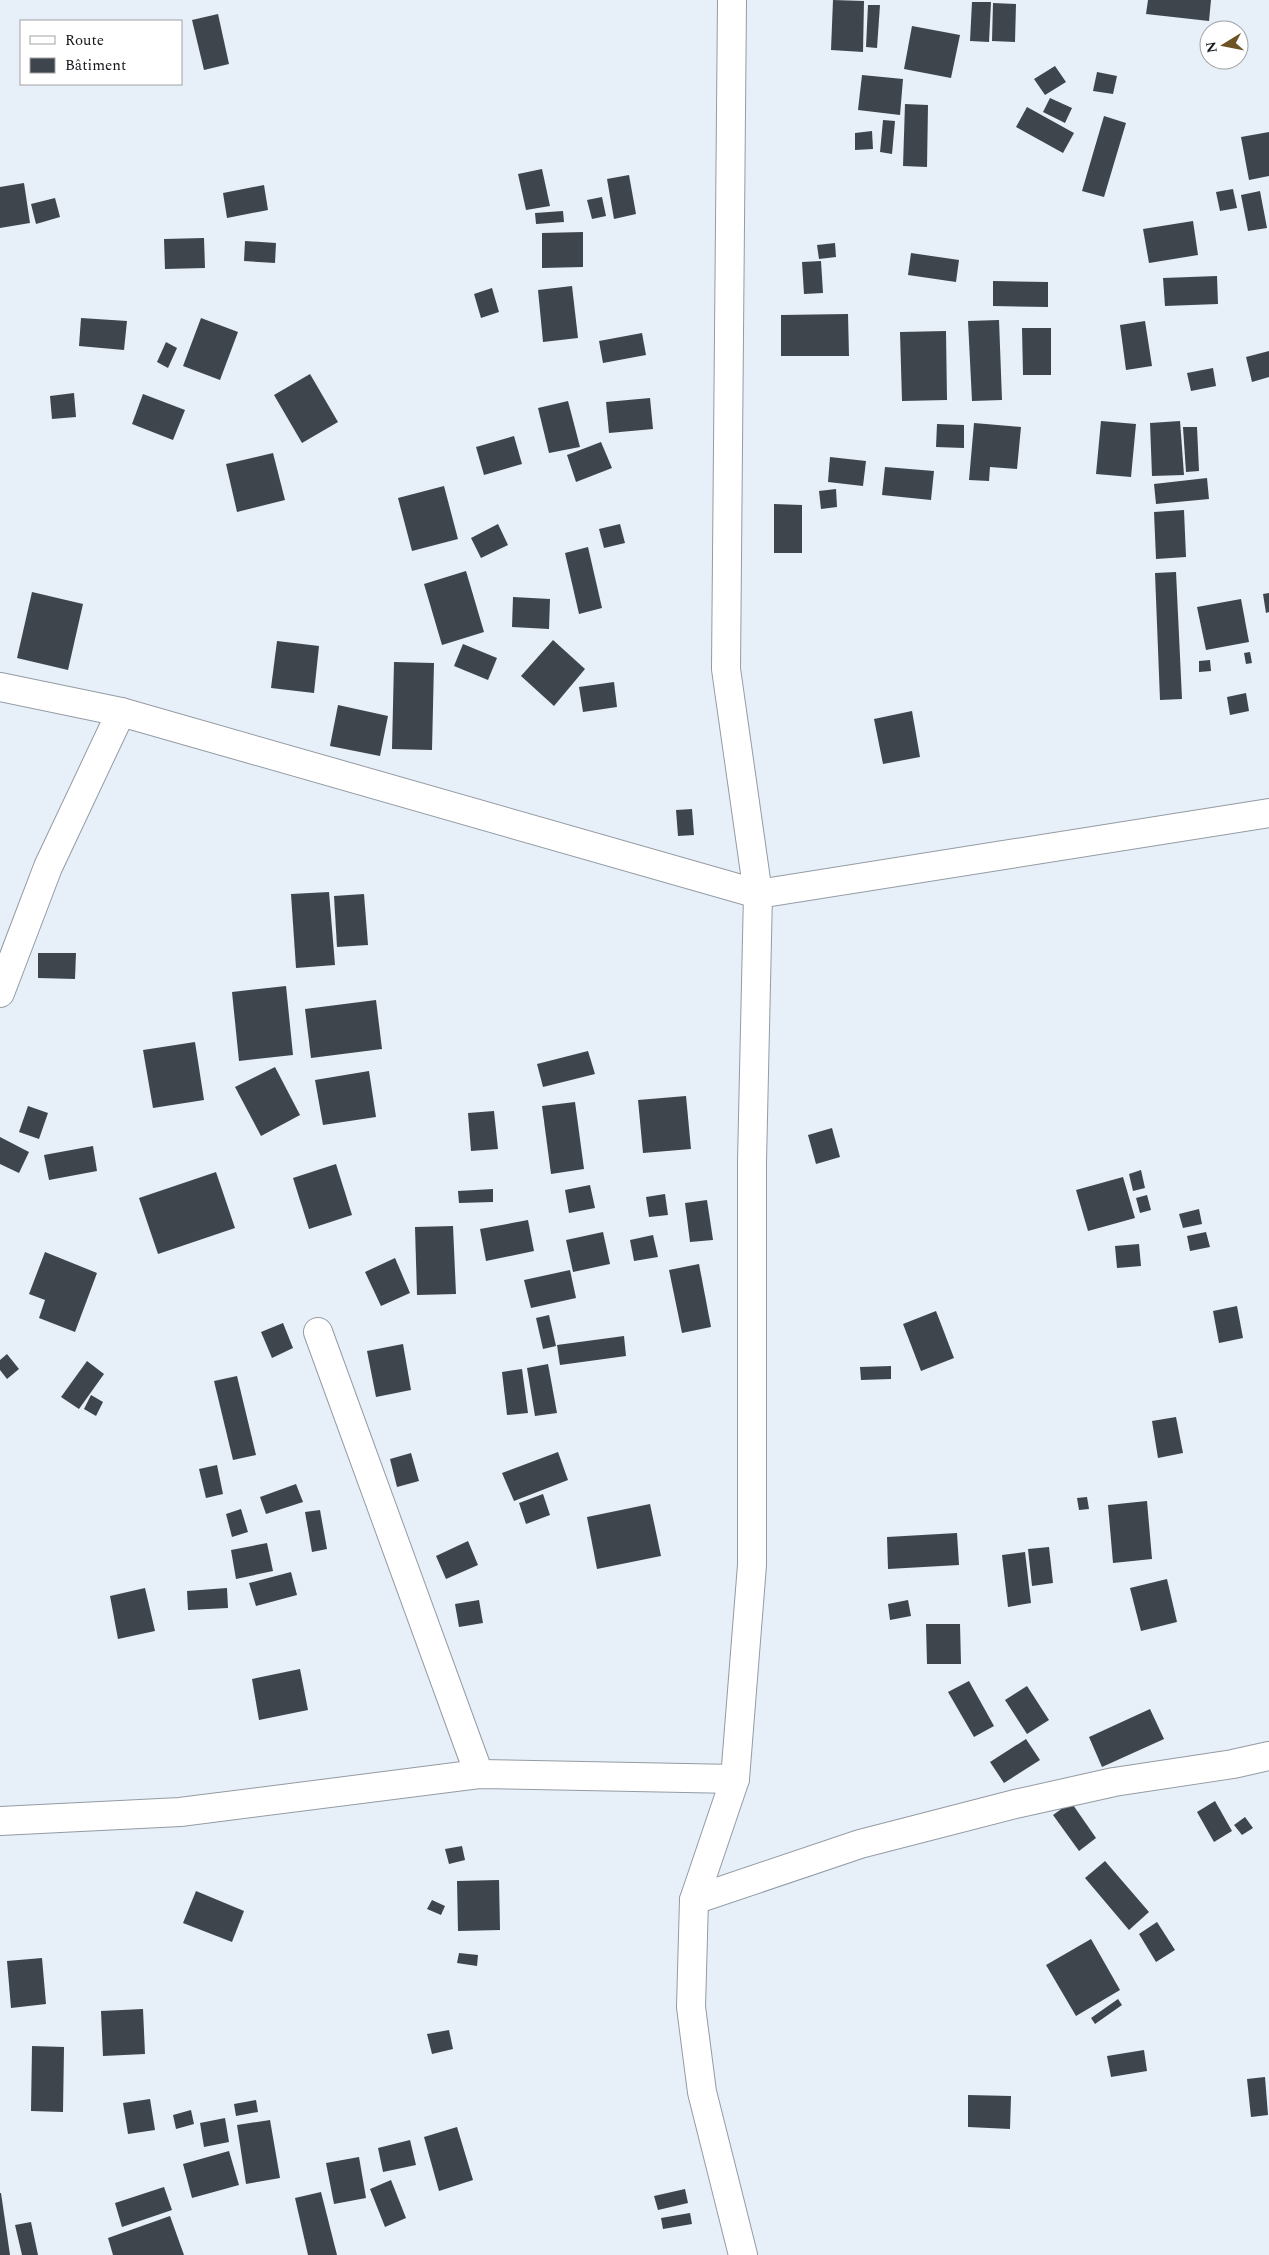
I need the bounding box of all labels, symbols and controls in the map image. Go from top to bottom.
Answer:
legend [20,20,182,85]
north arrow [1199,20,1249,70]
text: Route [65,29,104,52]
text: N [1200,40,1223,55]
text: Bâtiment [65,54,126,77]

